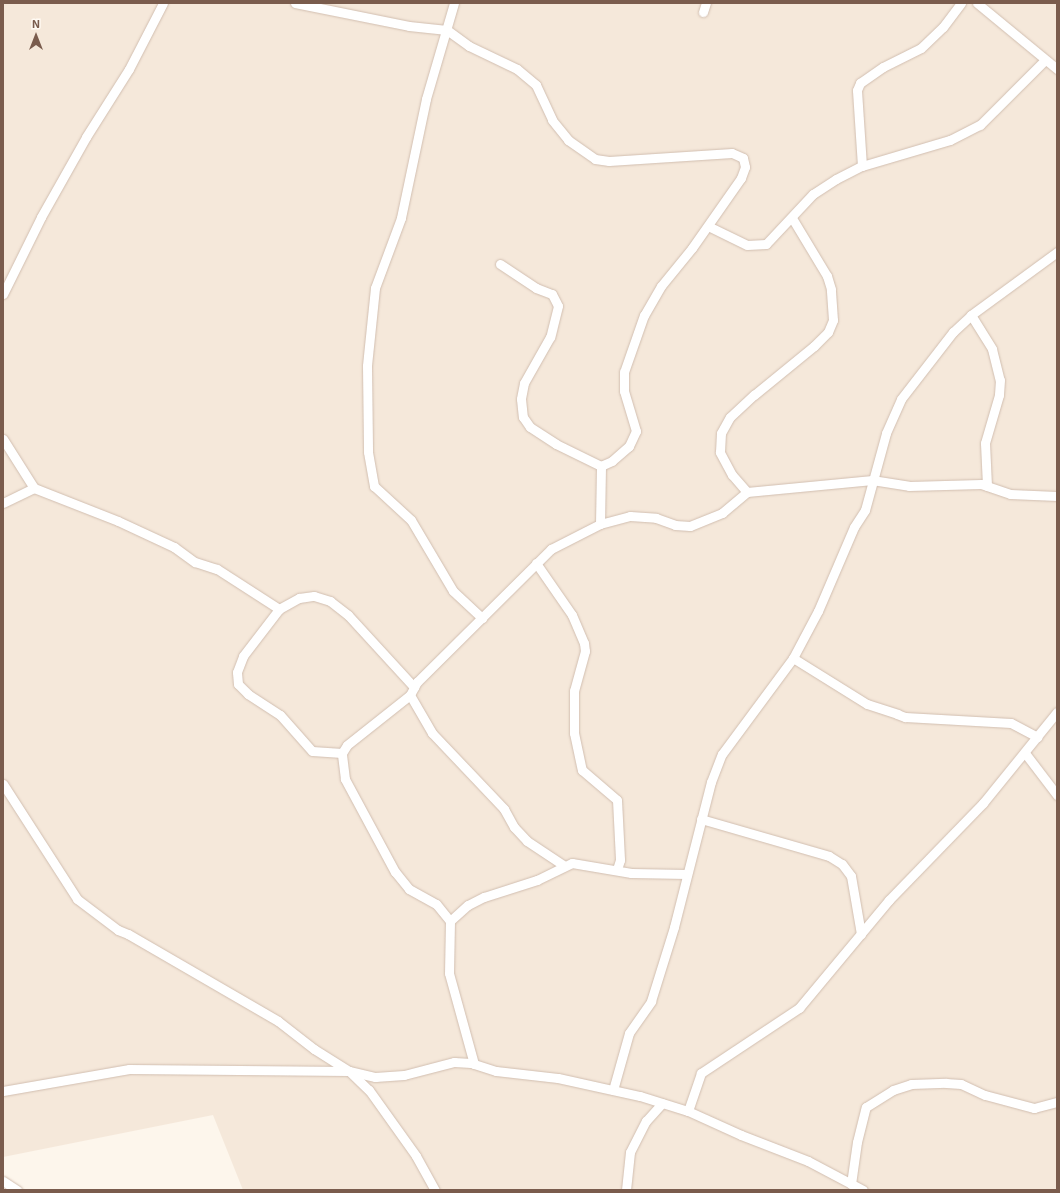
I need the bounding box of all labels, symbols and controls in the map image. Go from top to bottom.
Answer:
north arrow [16,16,56,56]
text: N [32,17,40,30]

